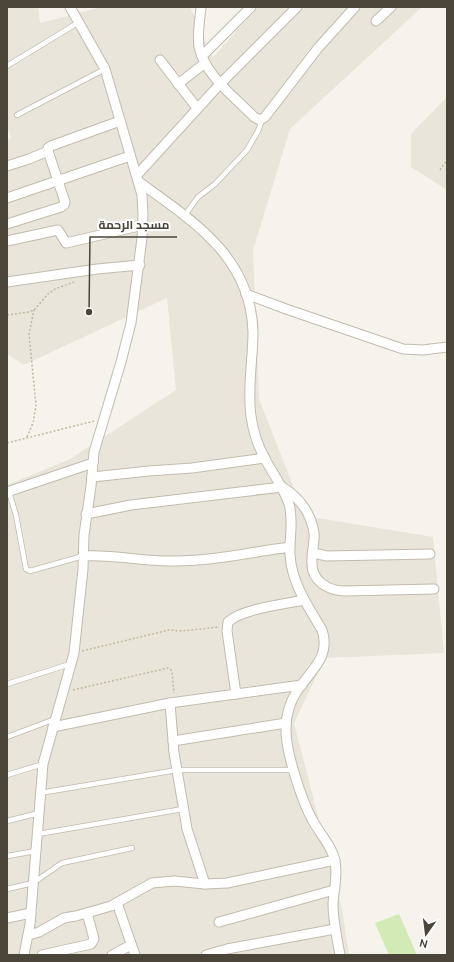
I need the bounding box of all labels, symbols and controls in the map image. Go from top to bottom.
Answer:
callout: مسجد الرحمة [90,213,177,237]
text: مسجد الرحمة [99,218,169,233]
north arrow [406,914,446,954]
text: N [418,937,429,951]

